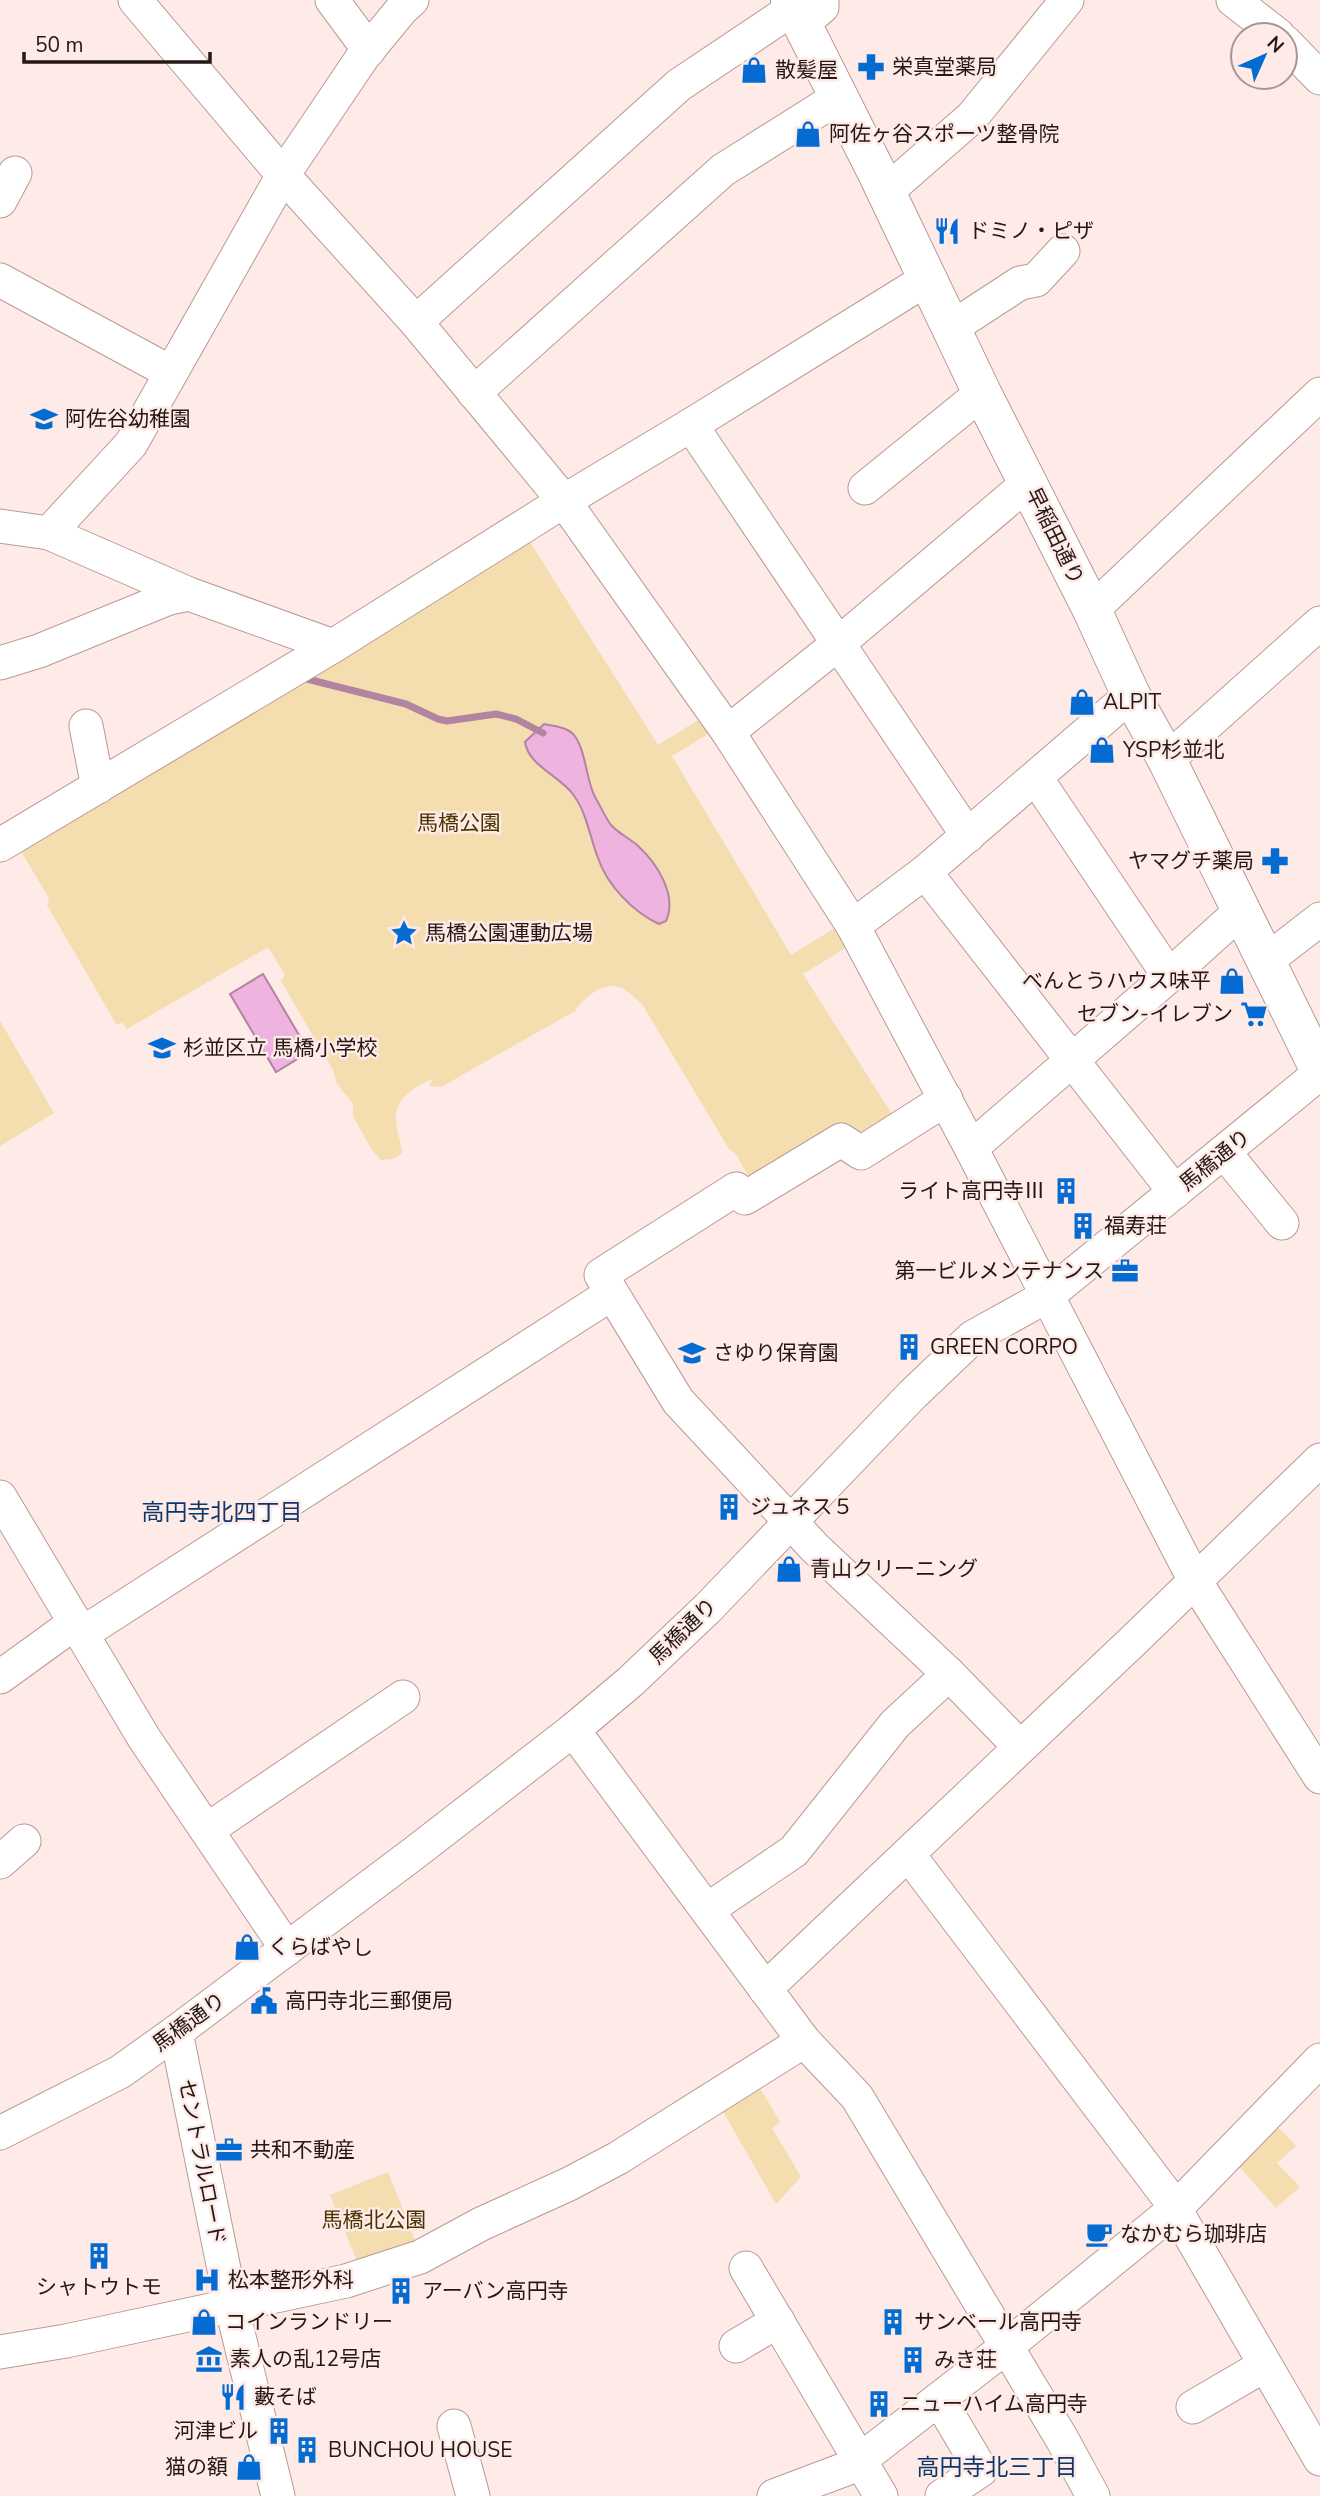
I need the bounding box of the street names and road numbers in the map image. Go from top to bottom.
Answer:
street label: 早稲田通り [1019,483,1091,589]
street label: 馬橋通り [1174,1123,1256,1197]
street label: 馬橋通り [643,1592,723,1670]
street label: 馬橋通り [147,1986,231,2058]
street label: セントラルロード [172,2077,232,2247]

